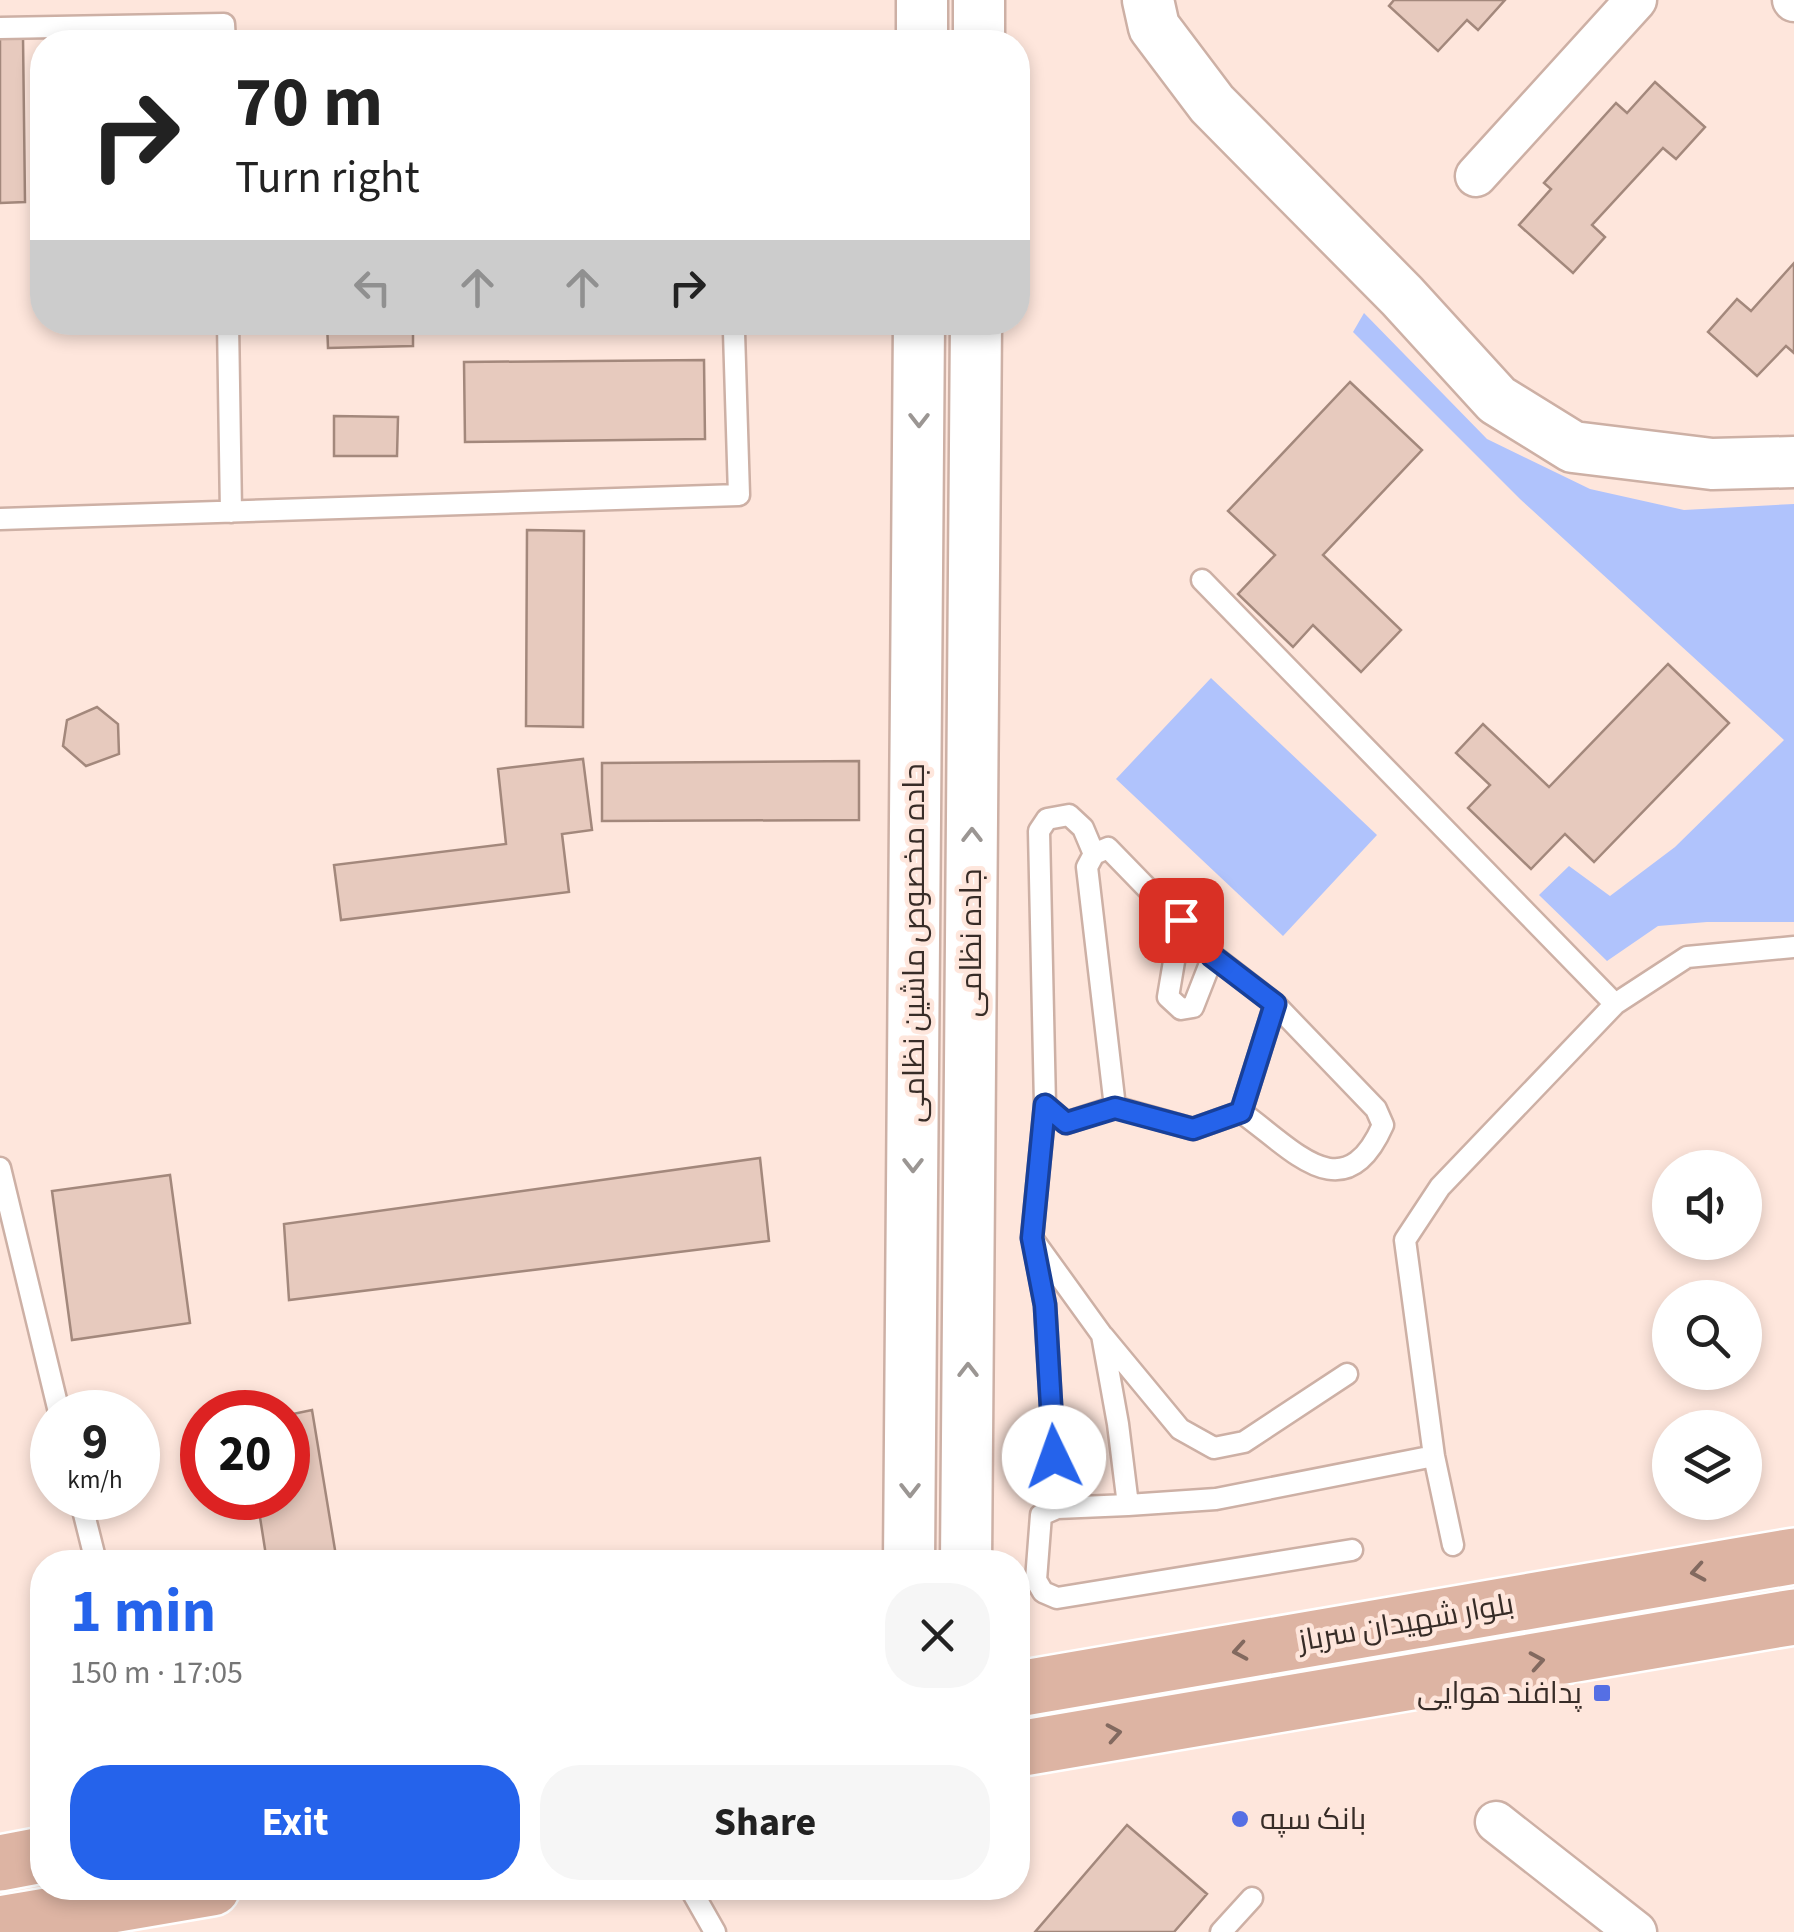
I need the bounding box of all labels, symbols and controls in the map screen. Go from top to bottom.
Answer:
text: 70 m [235,53,383,153]
icon: right [70,70,200,200]
text: Turn right [235,146,420,210]
icon: left [345,260,400,315]
icon: ahead [450,260,505,315]
icon: ahead [555,260,610,315]
icon: right [660,260,715,315]
one-way arrow [908,412,930,428]
street label: جاده مخصوص ماشین نظامی [893,763,936,1123]
one-way arrow [961,826,983,842]
street label: جاده نظامی [950,869,993,1017]
pin [1139,878,1224,963]
icon: arrive [1154,893,1209,948]
map controls [1652,1150,1762,1520]
button: sound [1652,1150,1762,1260]
one-way arrow [902,1157,923,1173]
button: search [1652,1280,1762,1390]
one-way arrow [957,1361,979,1376]
speed limit sign: 20 [180,1390,310,1520]
position arrow [1002,1405,1106,1509]
text: 9 [82,1407,108,1478]
button: layers [1652,1410,1762,1520]
text: km/h [67,1462,123,1498]
one-way arrow [899,1482,921,1498]
one-way arrow [1690,1561,1706,1582]
text: 1 min [70,1570,216,1655]
street label: بلوار شهیدان سرباز [1293,1582,1517,1663]
button: close [885,1583,990,1688]
one-way arrow [1231,1639,1248,1660]
text: 150 m · 17:05 [70,1650,243,1696]
one-way arrow [1529,1651,1546,1672]
place label: پدافند هوایی [1417,1672,1582,1715]
marker: پدافند هوایی [1591,1682,1613,1704]
one-way arrow [1105,1723,1122,1744]
button: Exit [70,1765,520,1880]
button: Share [540,1765,990,1880]
place label: بانک سپه [1260,1798,1366,1841]
marker: بانک سپه [1229,1808,1251,1830]

